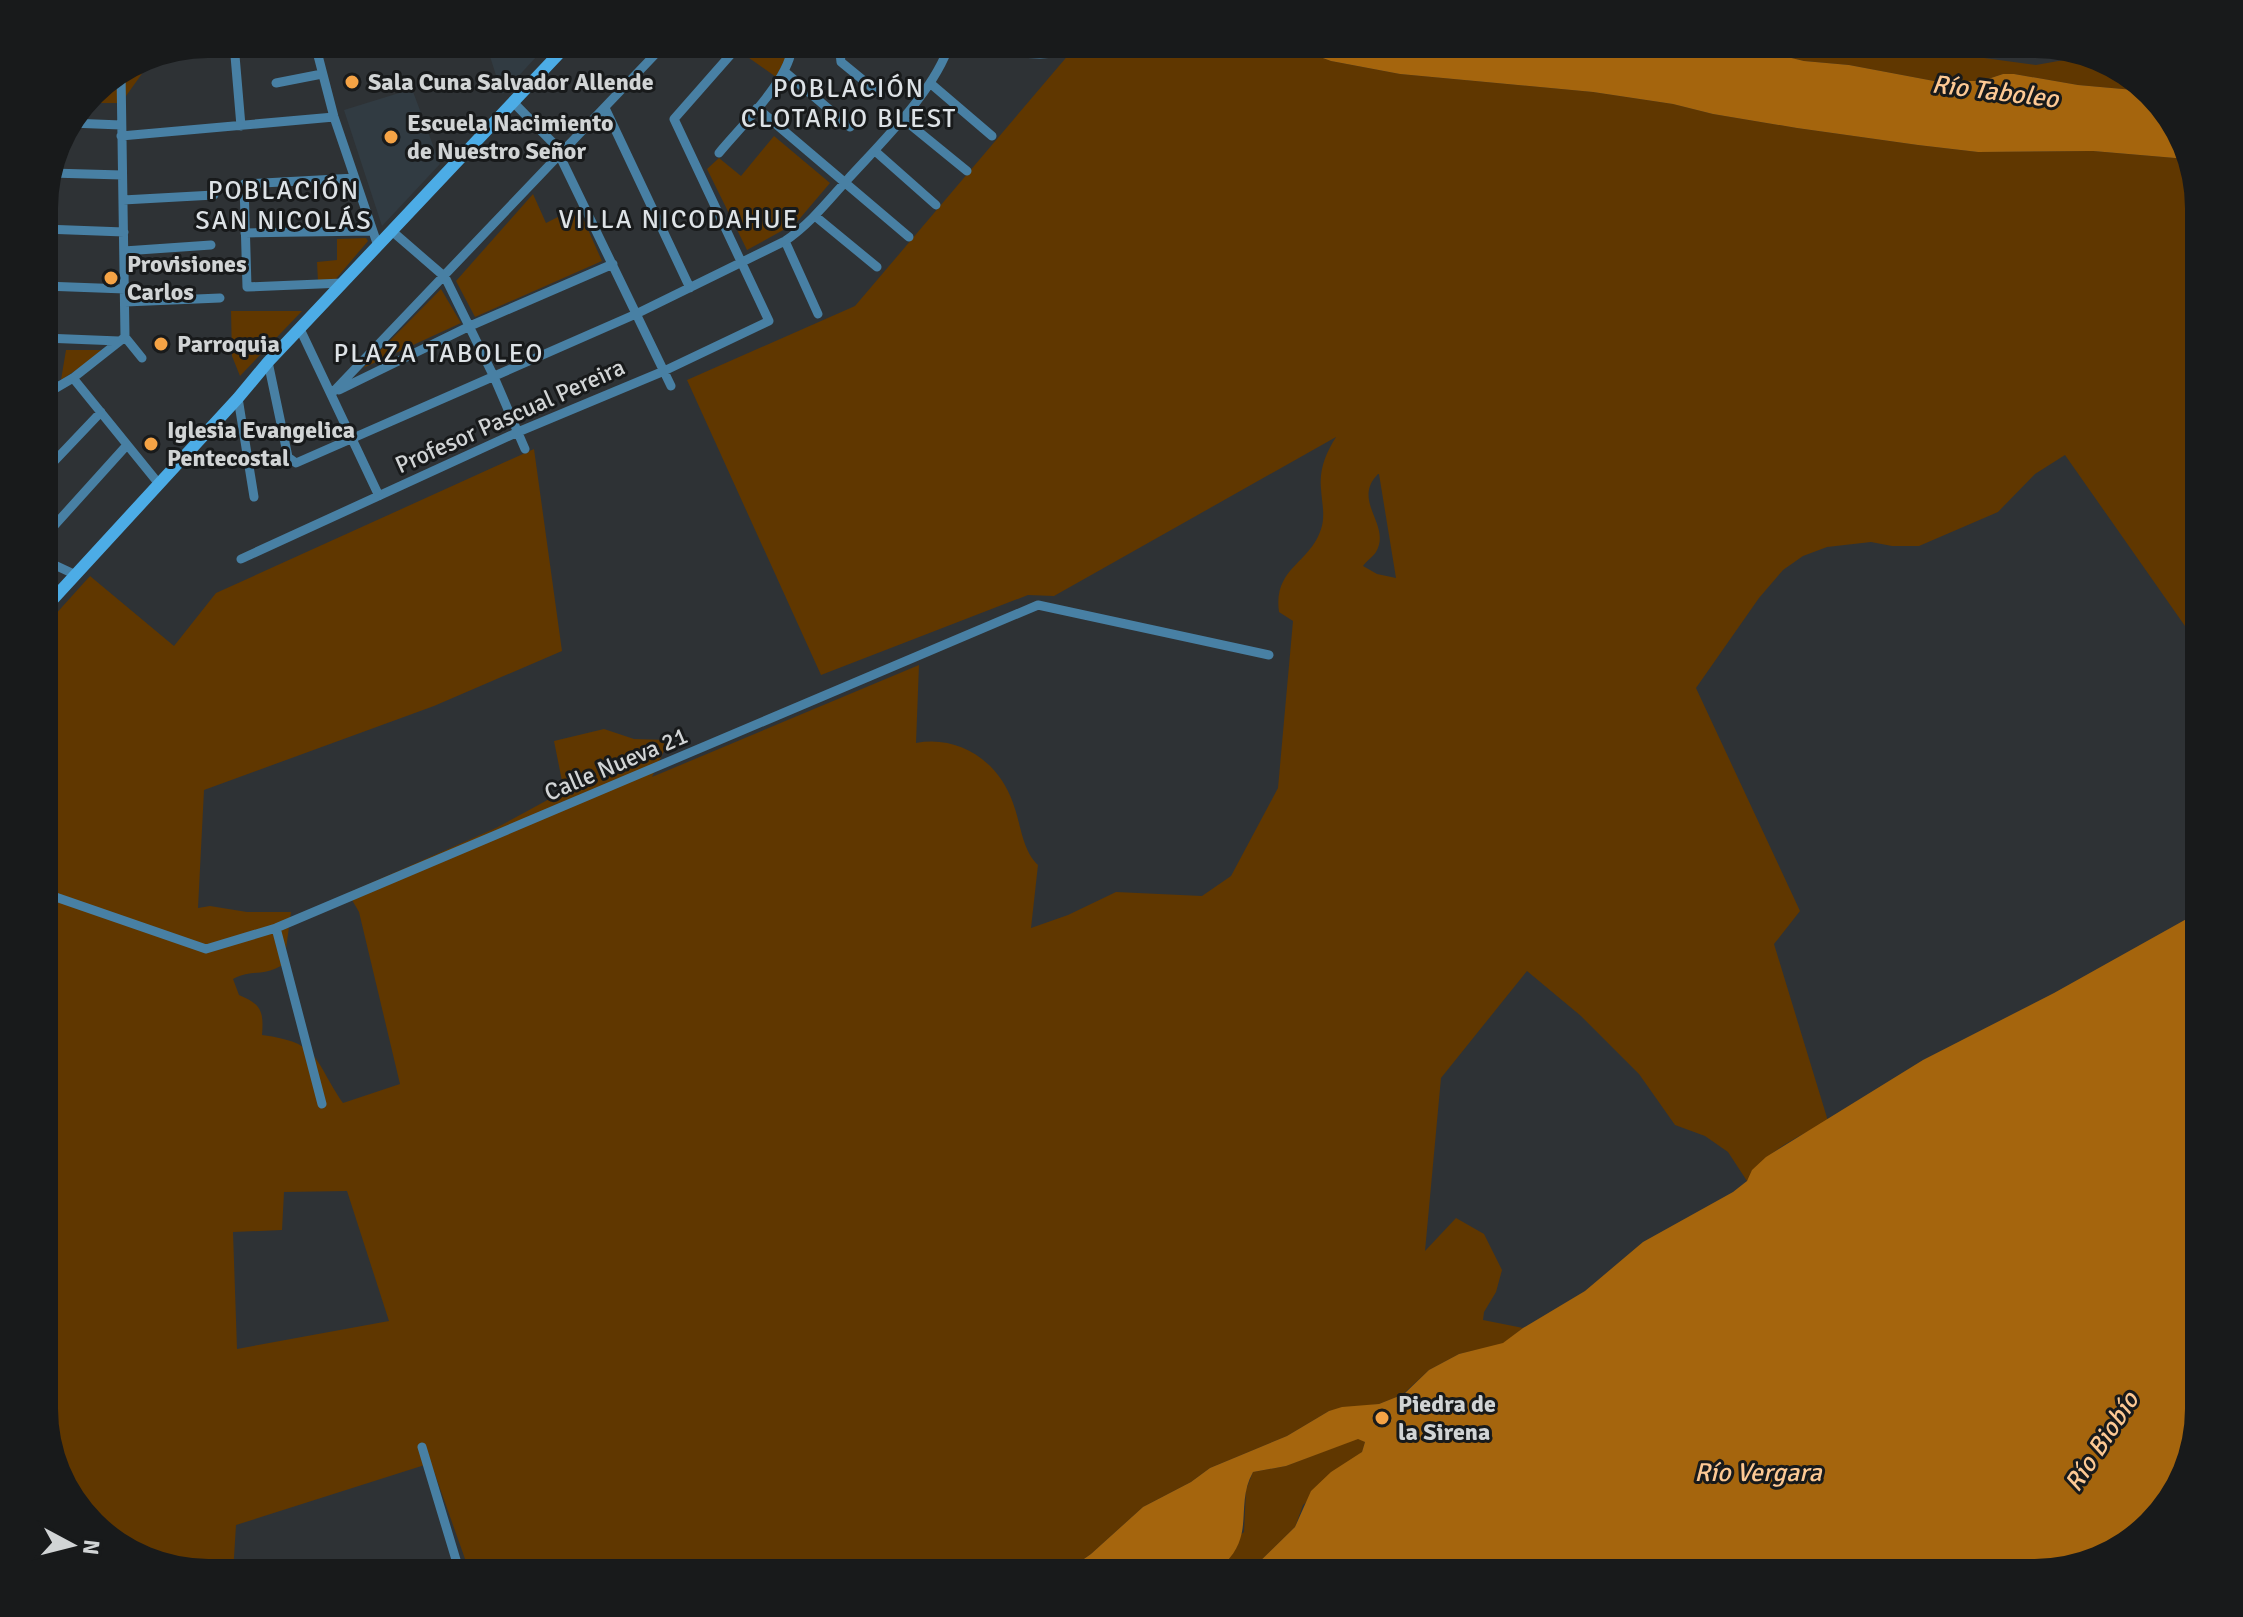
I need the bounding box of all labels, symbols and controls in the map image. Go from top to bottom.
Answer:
place label: Sala Cuna Salvador Allende [368,67,654,97]
water label: Río Taboleo [1930,68,2061,116]
marker: Sala Cuna Salvador Allende [343,73,361,91]
district label: POBLACIÓN CLOTARIO BLEST [741,73,957,135]
place label: Escuela Nacimiento de Nuestro Señor [407,108,614,166]
marker: Escuela Nacimiento de Nuestro Señor [382,128,400,146]
district label: POBLACIÓN SAN NICOLÁS [195,175,373,237]
district label: VILLA NICODAHUE [559,204,799,236]
place label: Provisiones Carlos [127,249,247,307]
marker: Provisiones Carlos [102,269,120,287]
place label: Parroquia [177,329,280,359]
marker: Parroquia [152,335,170,353]
district label: PLAZA TABOLEO [334,338,544,370]
street label: Profesor Pascual Pereira [391,352,629,480]
place label: Iglesia Evangelica Pentecostal [167,415,355,473]
marker: Iglesia Evangelica Pentecostal [142,435,160,453]
street label: Calle Nueva 21 [540,720,692,808]
water label: Río Biobío [2058,1385,2147,1498]
place label: Piedra de la Sirena [1398,1389,1496,1447]
marker: Piedra de la Sirena [1373,1409,1391,1427]
water label: Río Vergara [1694,1457,1822,1489]
north arrow [32,1505,112,1585]
text: N [77,1538,106,1557]

